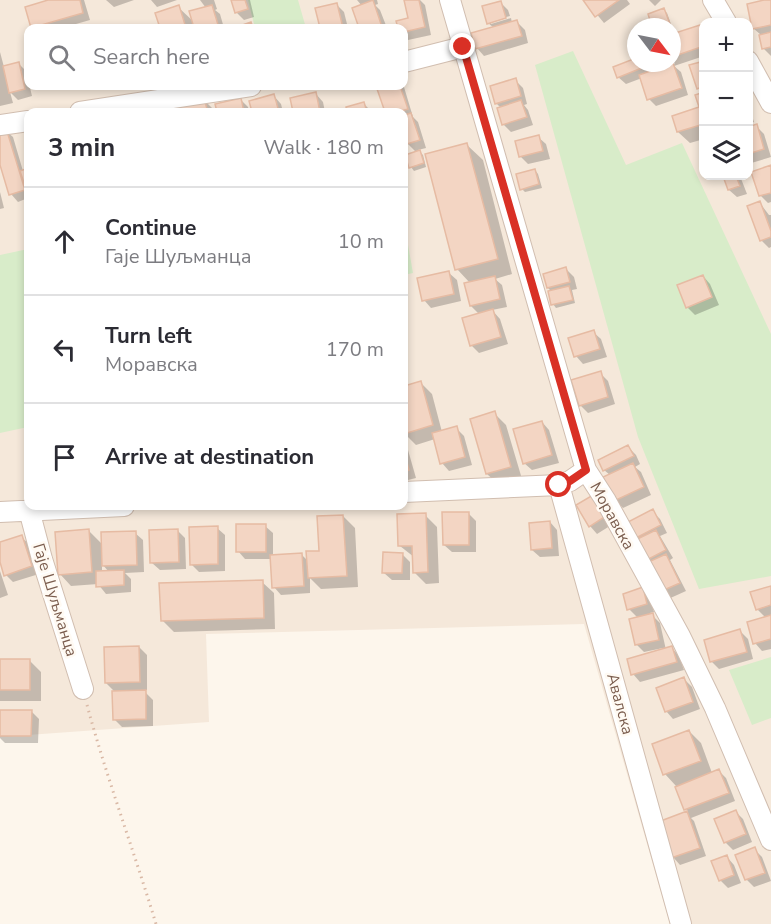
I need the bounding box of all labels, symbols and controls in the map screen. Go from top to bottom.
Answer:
north arrow [627,18,681,72]
map controls [699,18,753,180]
button: + [699,18,753,72]
search box [24,24,408,90]
route end [449,33,475,59]
icon: search [45,41,78,74]
text: Search here [93,42,210,72]
button: − [699,72,753,126]
button: layers [699,126,753,180]
text: 3 min [48,130,115,165]
text: Walk · 180 m [264,134,384,161]
text: Continue [105,213,196,243]
icon: ahead [48,225,81,258]
text: 10 m [338,228,384,255]
text: Гаје Шуљманца [105,243,252,270]
text: Turn left [105,321,192,351]
icon: left [48,333,81,366]
text: 170 m [326,336,384,363]
text: Моравска [105,351,198,378]
icon: arrive [48,441,81,474]
text: Arrive at destination [105,442,314,472]
route start [545,471,571,497]
street label: Моравска [584,478,640,554]
street label: Гаје Шуљманца [27,541,83,659]
street label: Авалска [601,671,639,737]

